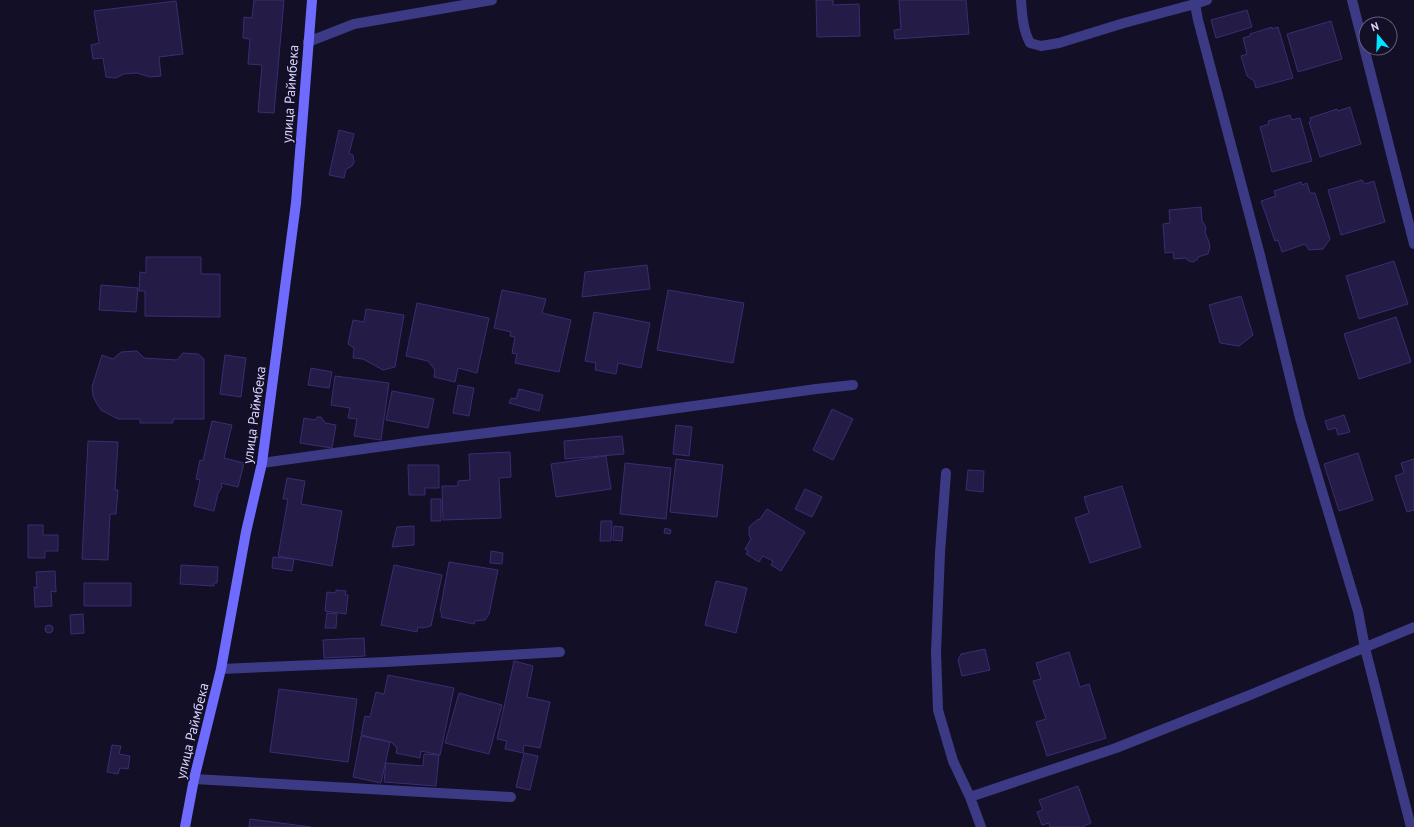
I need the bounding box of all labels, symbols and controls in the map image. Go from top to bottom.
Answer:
north arrow [1358,16,1398,56]
text: N [1369,19,1380,34]
street label: улица Раймбека [278,44,302,144]
street label: улица Раймбека [238,365,270,465]
street label: улица Раймбека [171,681,213,781]

